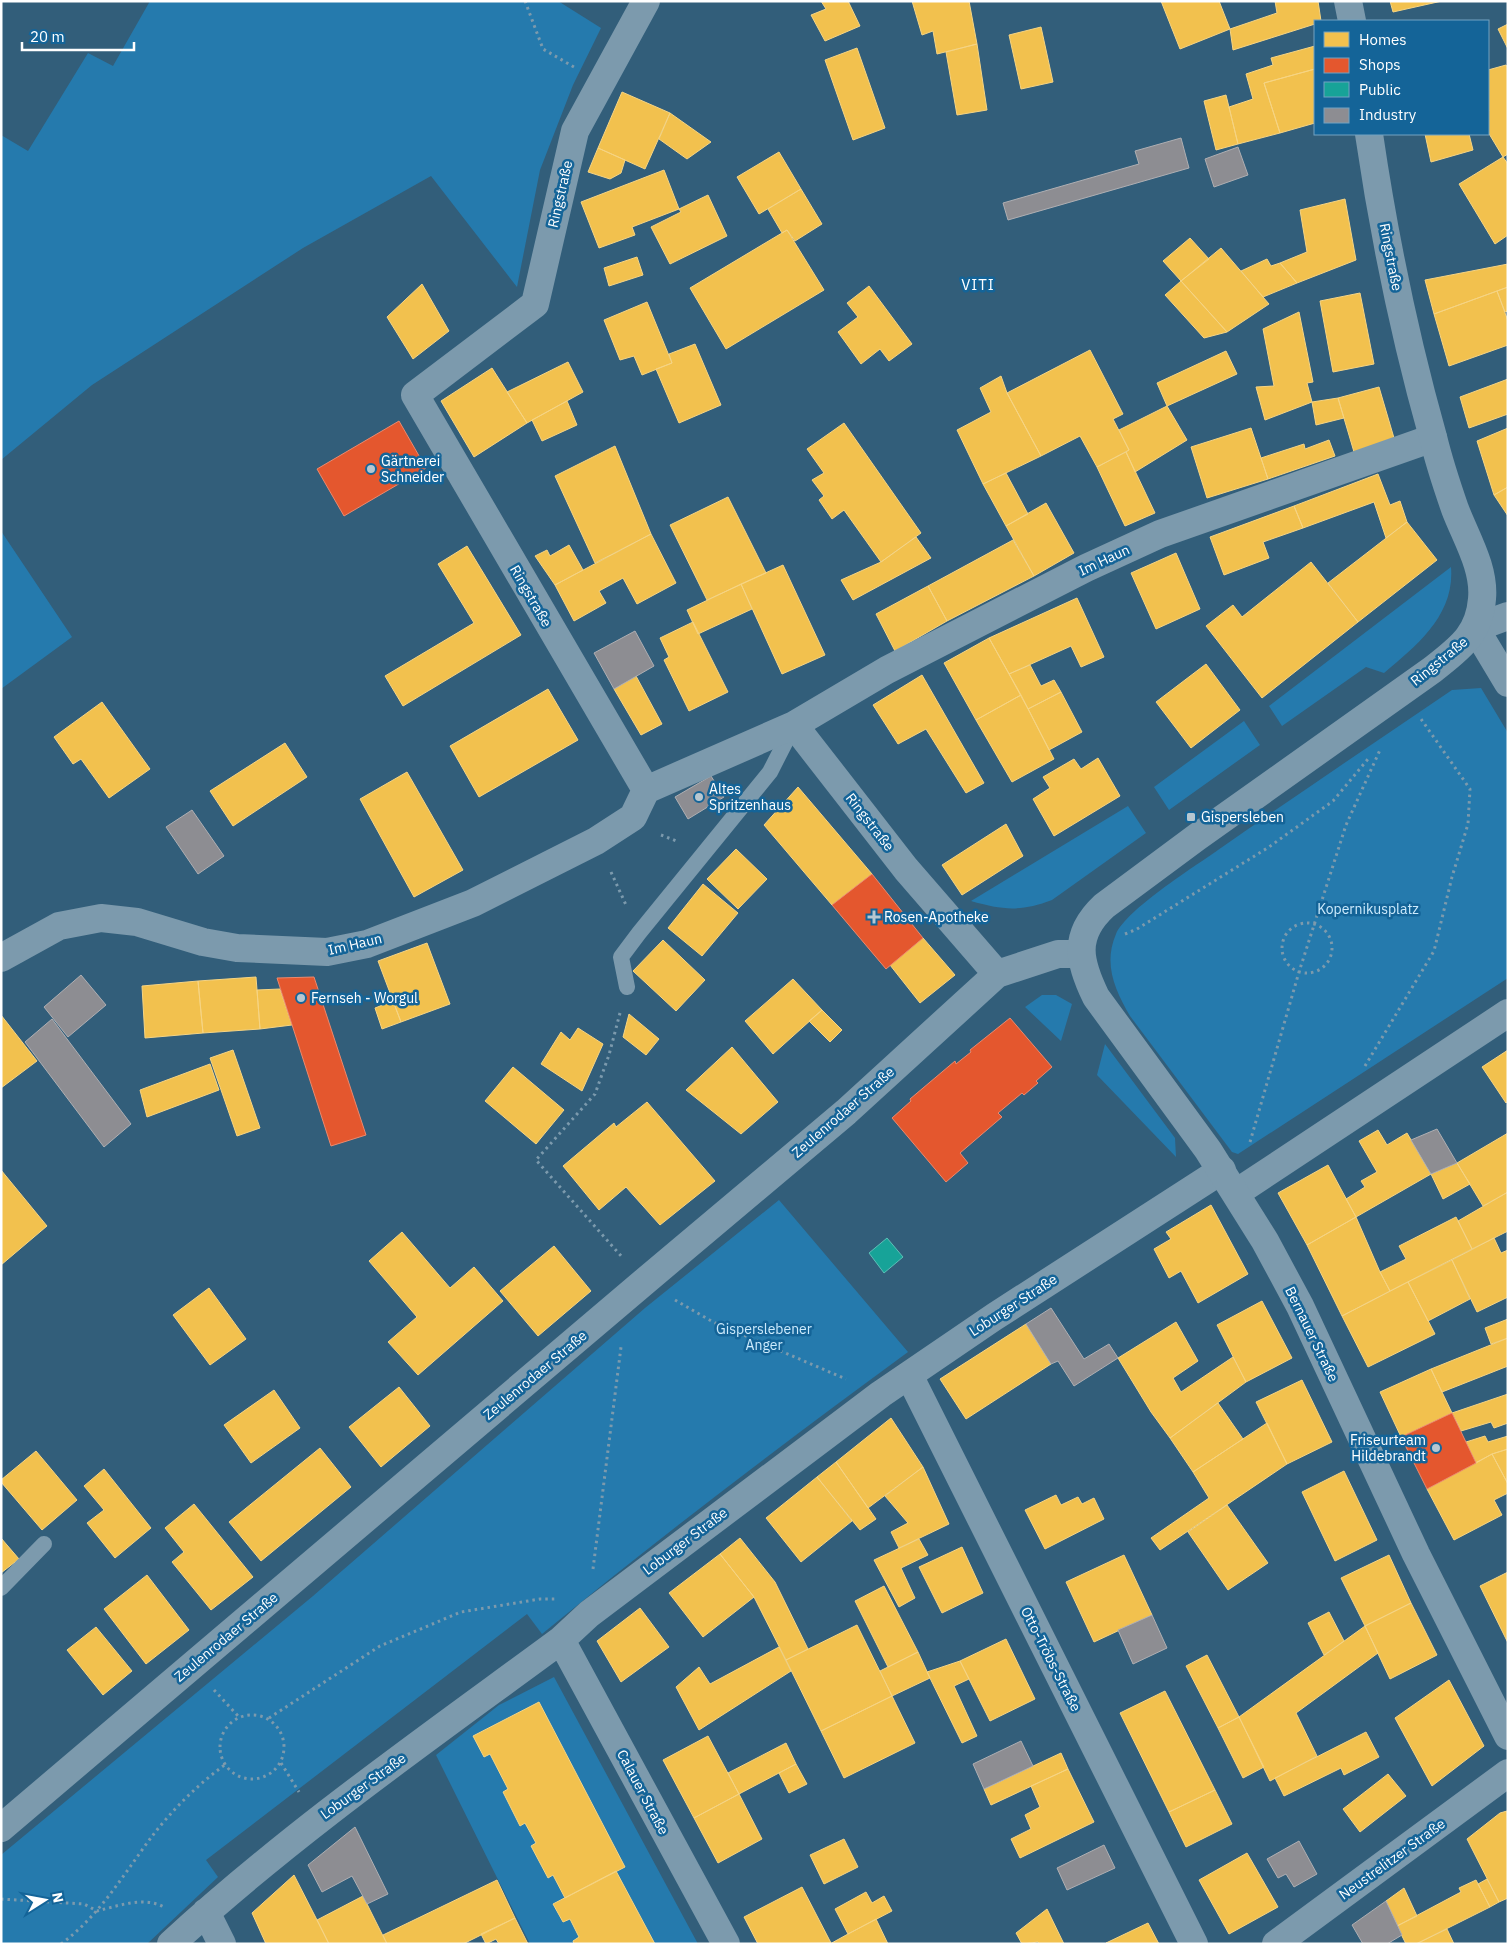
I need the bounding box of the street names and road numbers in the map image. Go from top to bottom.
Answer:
street label: Ringstraße [544,158,577,229]
street label: Ringstraße [1376,222,1406,293]
street label: Im Haun [1076,540,1132,580]
street label: Ringstraße [506,562,556,630]
street label: Ringstraße [1407,632,1472,690]
street label: Ringstraße [842,789,898,855]
street label: Im Haun [326,929,384,959]
street label: Zeulenrodaer Straße [788,1062,898,1161]
street label: Loburger Straße [966,1270,1061,1340]
street label: Bernauer Straße [1281,1283,1343,1385]
street label: Zeulenrodaer Straße [479,1326,591,1424]
street label: Loburger Straße [639,1503,731,1579]
street label: Zeulenrodaer Straße [170,1588,282,1686]
street label: Otto-Tröbs-Straße [1017,1604,1085,1715]
street label: Calauer Straße [613,1746,673,1838]
street label: Loburger Straße [317,1749,410,1823]
street label: Neustrelitzer Straße [1335,1814,1449,1904]

